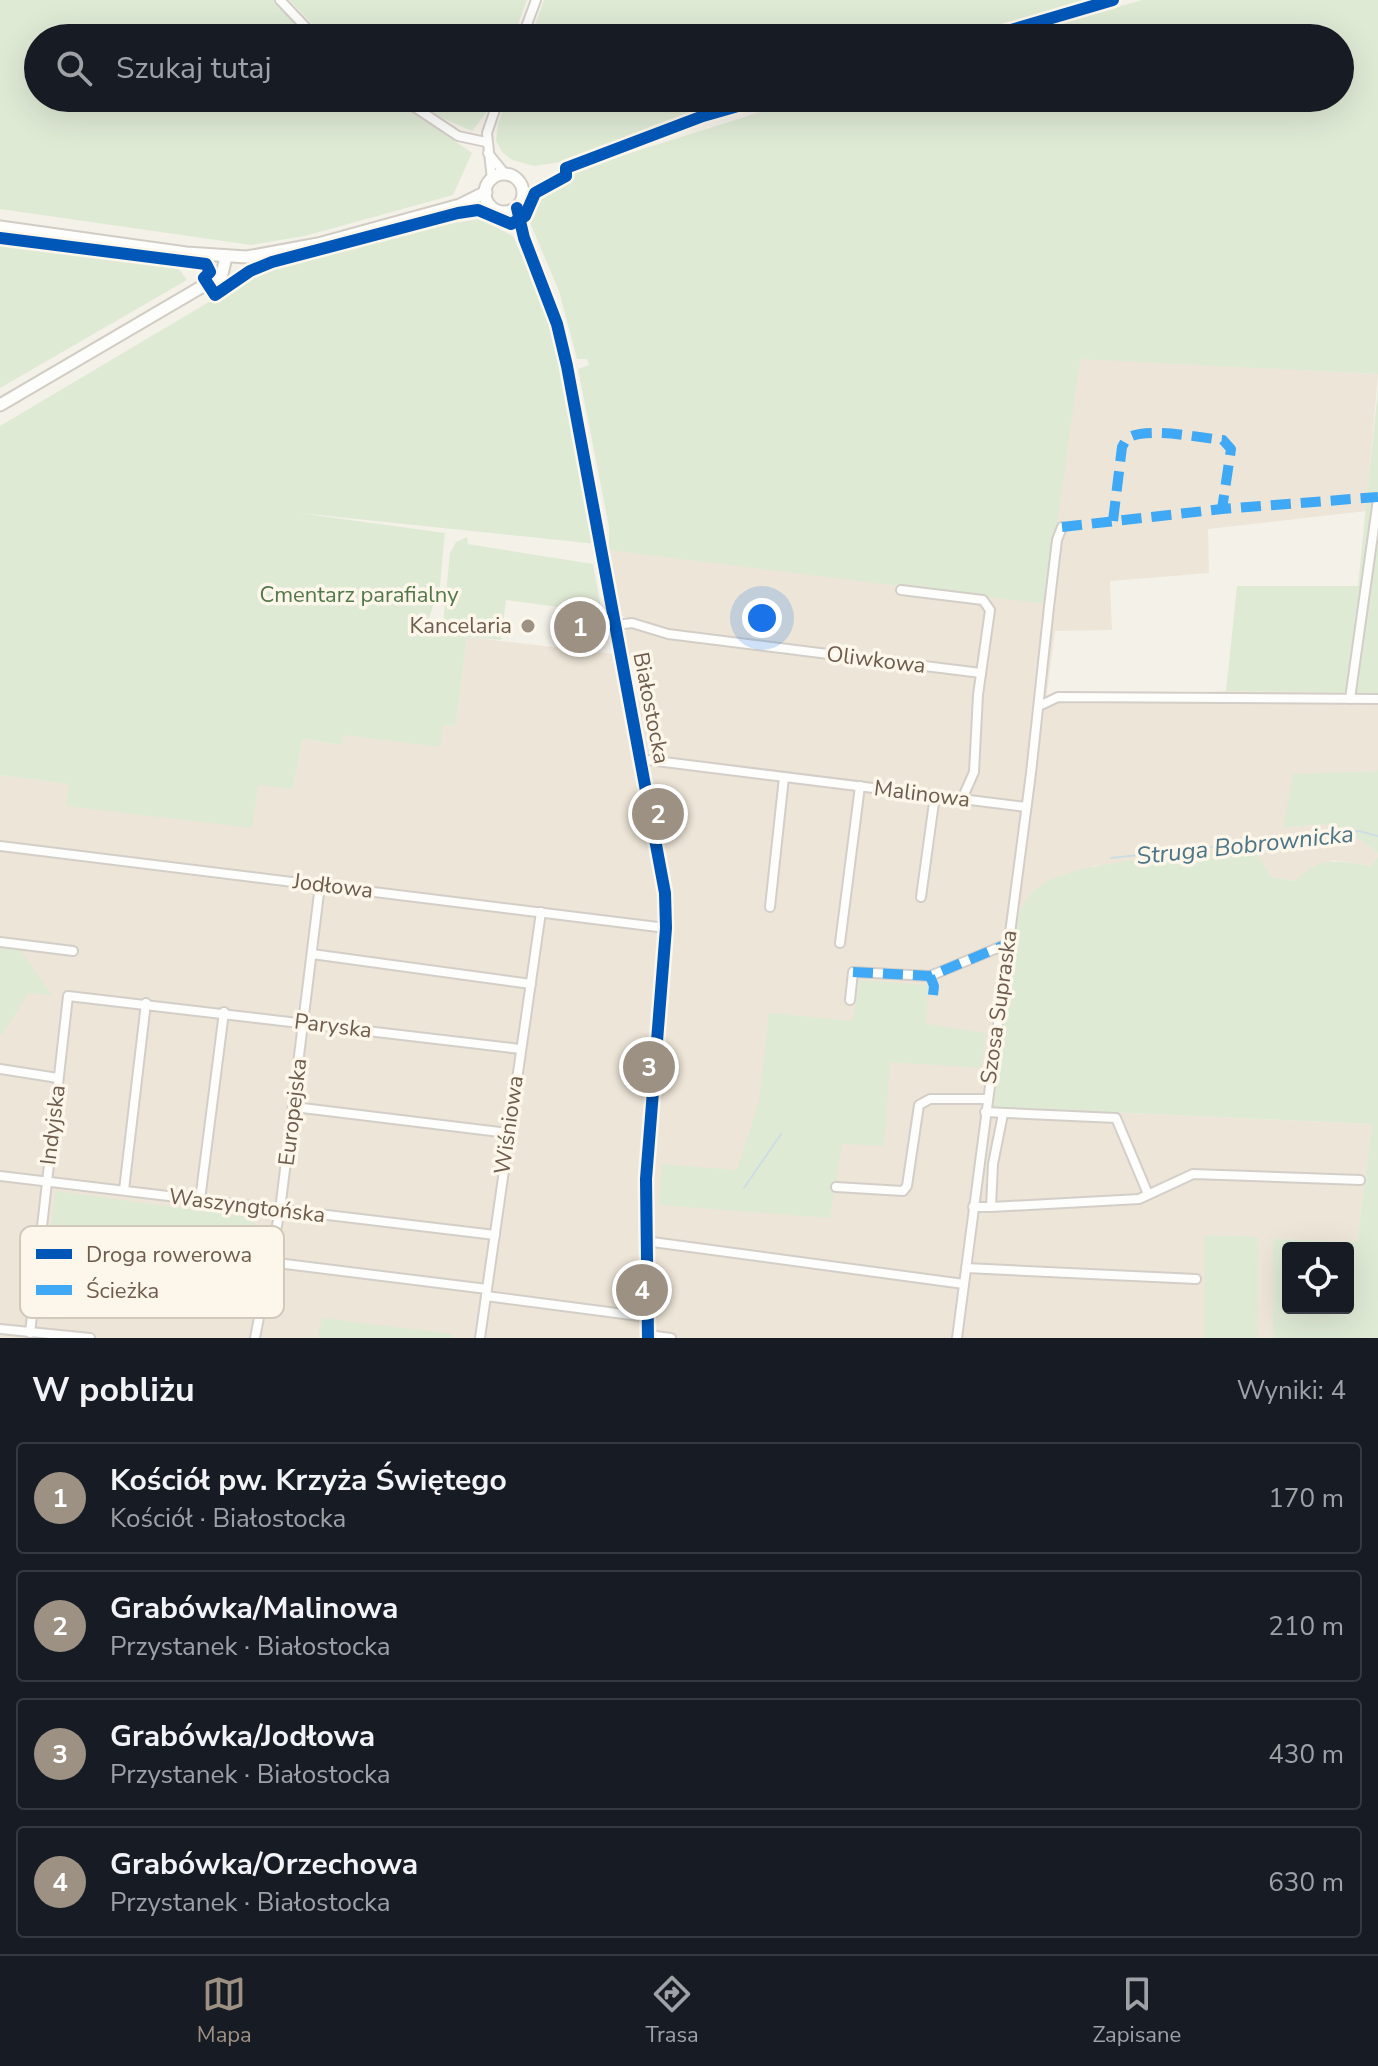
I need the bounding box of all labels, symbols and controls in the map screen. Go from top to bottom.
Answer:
search box [24,24,1354,112]
icon: search [52,46,96,90]
text: Szukaj tutaj [116,48,272,89]
park label: Cmentarz parafialny [259,580,459,610]
pin: 1 [554,597,606,657]
your location [742,598,782,638]
place label: Kancelaria [410,611,512,641]
marker: Kancelaria [519,617,537,635]
street label: Oliwkowa [825,639,927,681]
street label: Białostocka [625,650,677,766]
street label: Malinowa [872,773,972,815]
pin: 2 [632,784,684,844]
water label: Struga Bobrownicka [1135,818,1355,872]
street label: Jodłowa [290,866,375,906]
street label: Szosa Supraska [973,928,1025,1086]
street label: Paryska [293,1006,373,1046]
pin: 3 [623,1037,675,1097]
street label: Europejska [272,1057,314,1167]
street label: Wiśniowa [487,1074,531,1176]
street label: Indyjska [33,1083,73,1167]
street label: Waszyngtońska [167,1182,327,1230]
legend [20,1226,284,1318]
text: Droga rowerowa [86,1240,252,1270]
map controls [1282,1242,1354,1314]
button: locate [1282,1242,1354,1314]
pin: 4 [616,1260,668,1320]
text: Ścieżka [86,1276,159,1306]
text: W pobliżu [32,1367,195,1413]
text: Wyniki: 4 [1237,1373,1346,1408]
text: Kościół pw. Krzyża Świętego [110,1460,507,1501]
text: 1 [52,1481,68,1516]
text: 170 m [1268,1481,1344,1516]
text: Kościół · Białostocka [110,1501,346,1536]
text: Grabówka/Malinowa [110,1588,398,1629]
text: 2 [52,1609,68,1644]
text: 210 m [1268,1609,1344,1644]
text: Przystanek · Białostocka [110,1629,391,1664]
text: Grabówka/Jodłowa [110,1716,375,1757]
text: 3 [52,1737,68,1772]
text: 430 m [1268,1737,1344,1772]
text: Przystanek · Białostocka [110,1757,391,1792]
text: Grabówka/Orzechowa [110,1844,418,1885]
text: 4 [52,1865,68,1900]
text: 630 m [1268,1865,1344,1900]
text: Przystanek · Białostocka [110,1885,391,1920]
tab: Mapa [197,1972,252,2050]
tab: Trasa [645,1972,699,2050]
tab: Zapisane [1092,1972,1181,2050]

